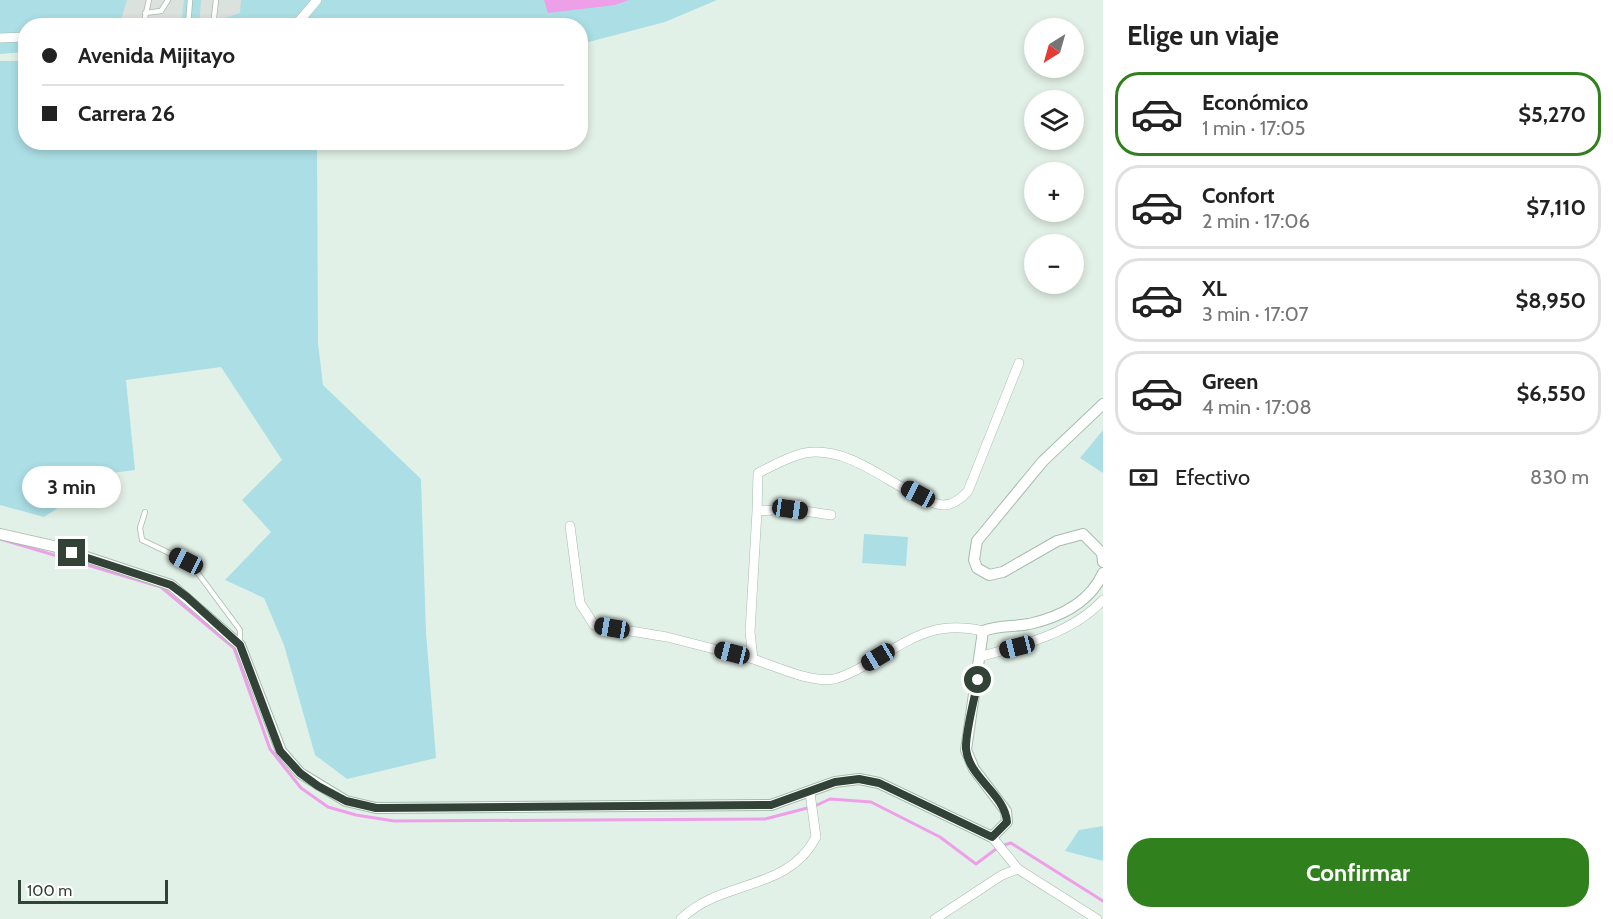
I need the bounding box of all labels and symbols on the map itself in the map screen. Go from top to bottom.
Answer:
north arrow [1024,18,1084,78]
callout: 3 min [22,466,122,508]
car [898,478,938,510]
car [771,498,809,520]
route end [58,539,85,566]
car [166,545,206,577]
car [593,616,631,640]
car [997,634,1037,660]
car [712,640,752,666]
car [858,640,898,674]
route start [964,666,991,693]
scale bar [18,877,168,904]

